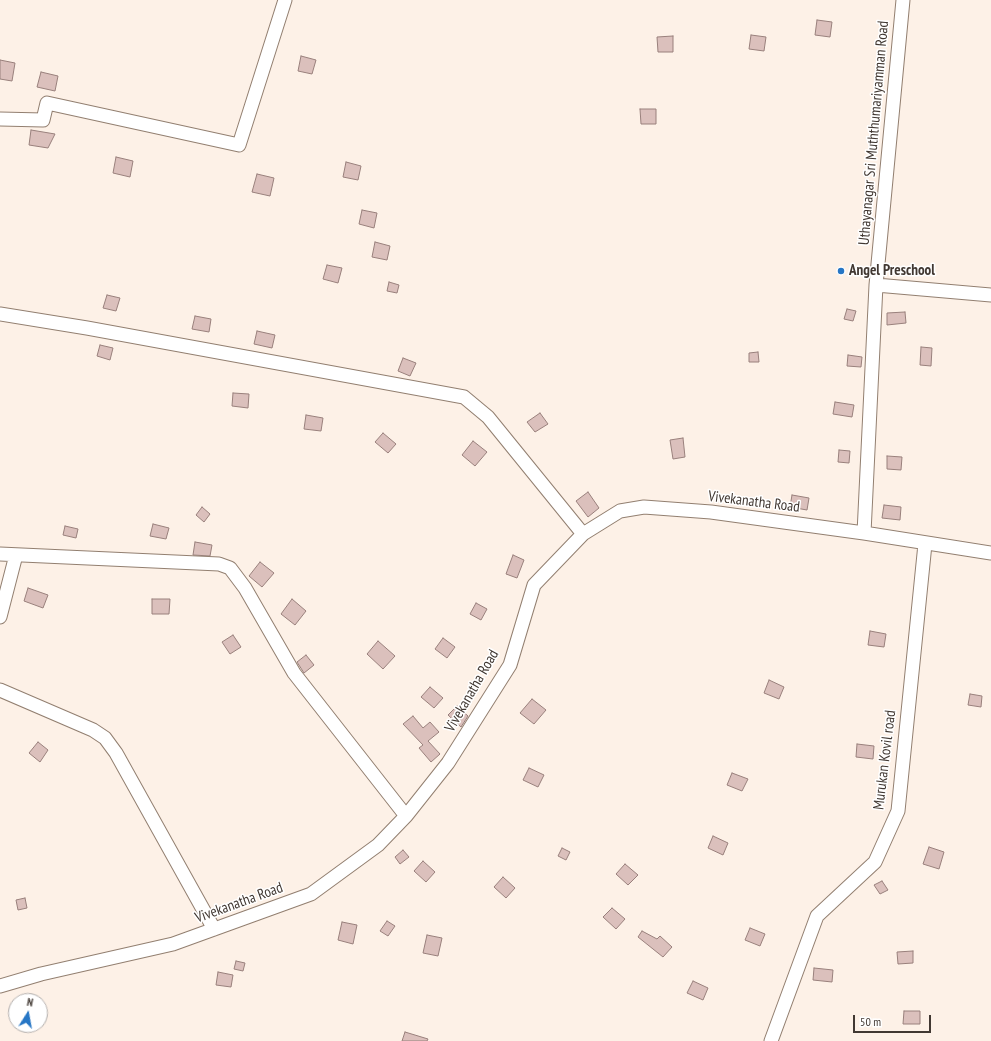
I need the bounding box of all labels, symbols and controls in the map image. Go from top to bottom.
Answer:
street label: Uthayanagar Sri Muththumariyamman Road [855,20,893,246]
place label: Angel Preschool [849,262,935,280]
marker: Angel Preschool [836,266,846,276]
street label: Vivekanatha Road [707,487,801,517]
street label: Vivekanatha Road [441,647,503,735]
street label: Murukan Kovil road [870,709,900,811]
street label: Vivekanatha Road [193,879,285,927]
north arrow [8,993,48,1033]
text: N [26,995,34,1010]
scale bar [855,1007,933,1033]
text: 50 m [860,1014,881,1029]

